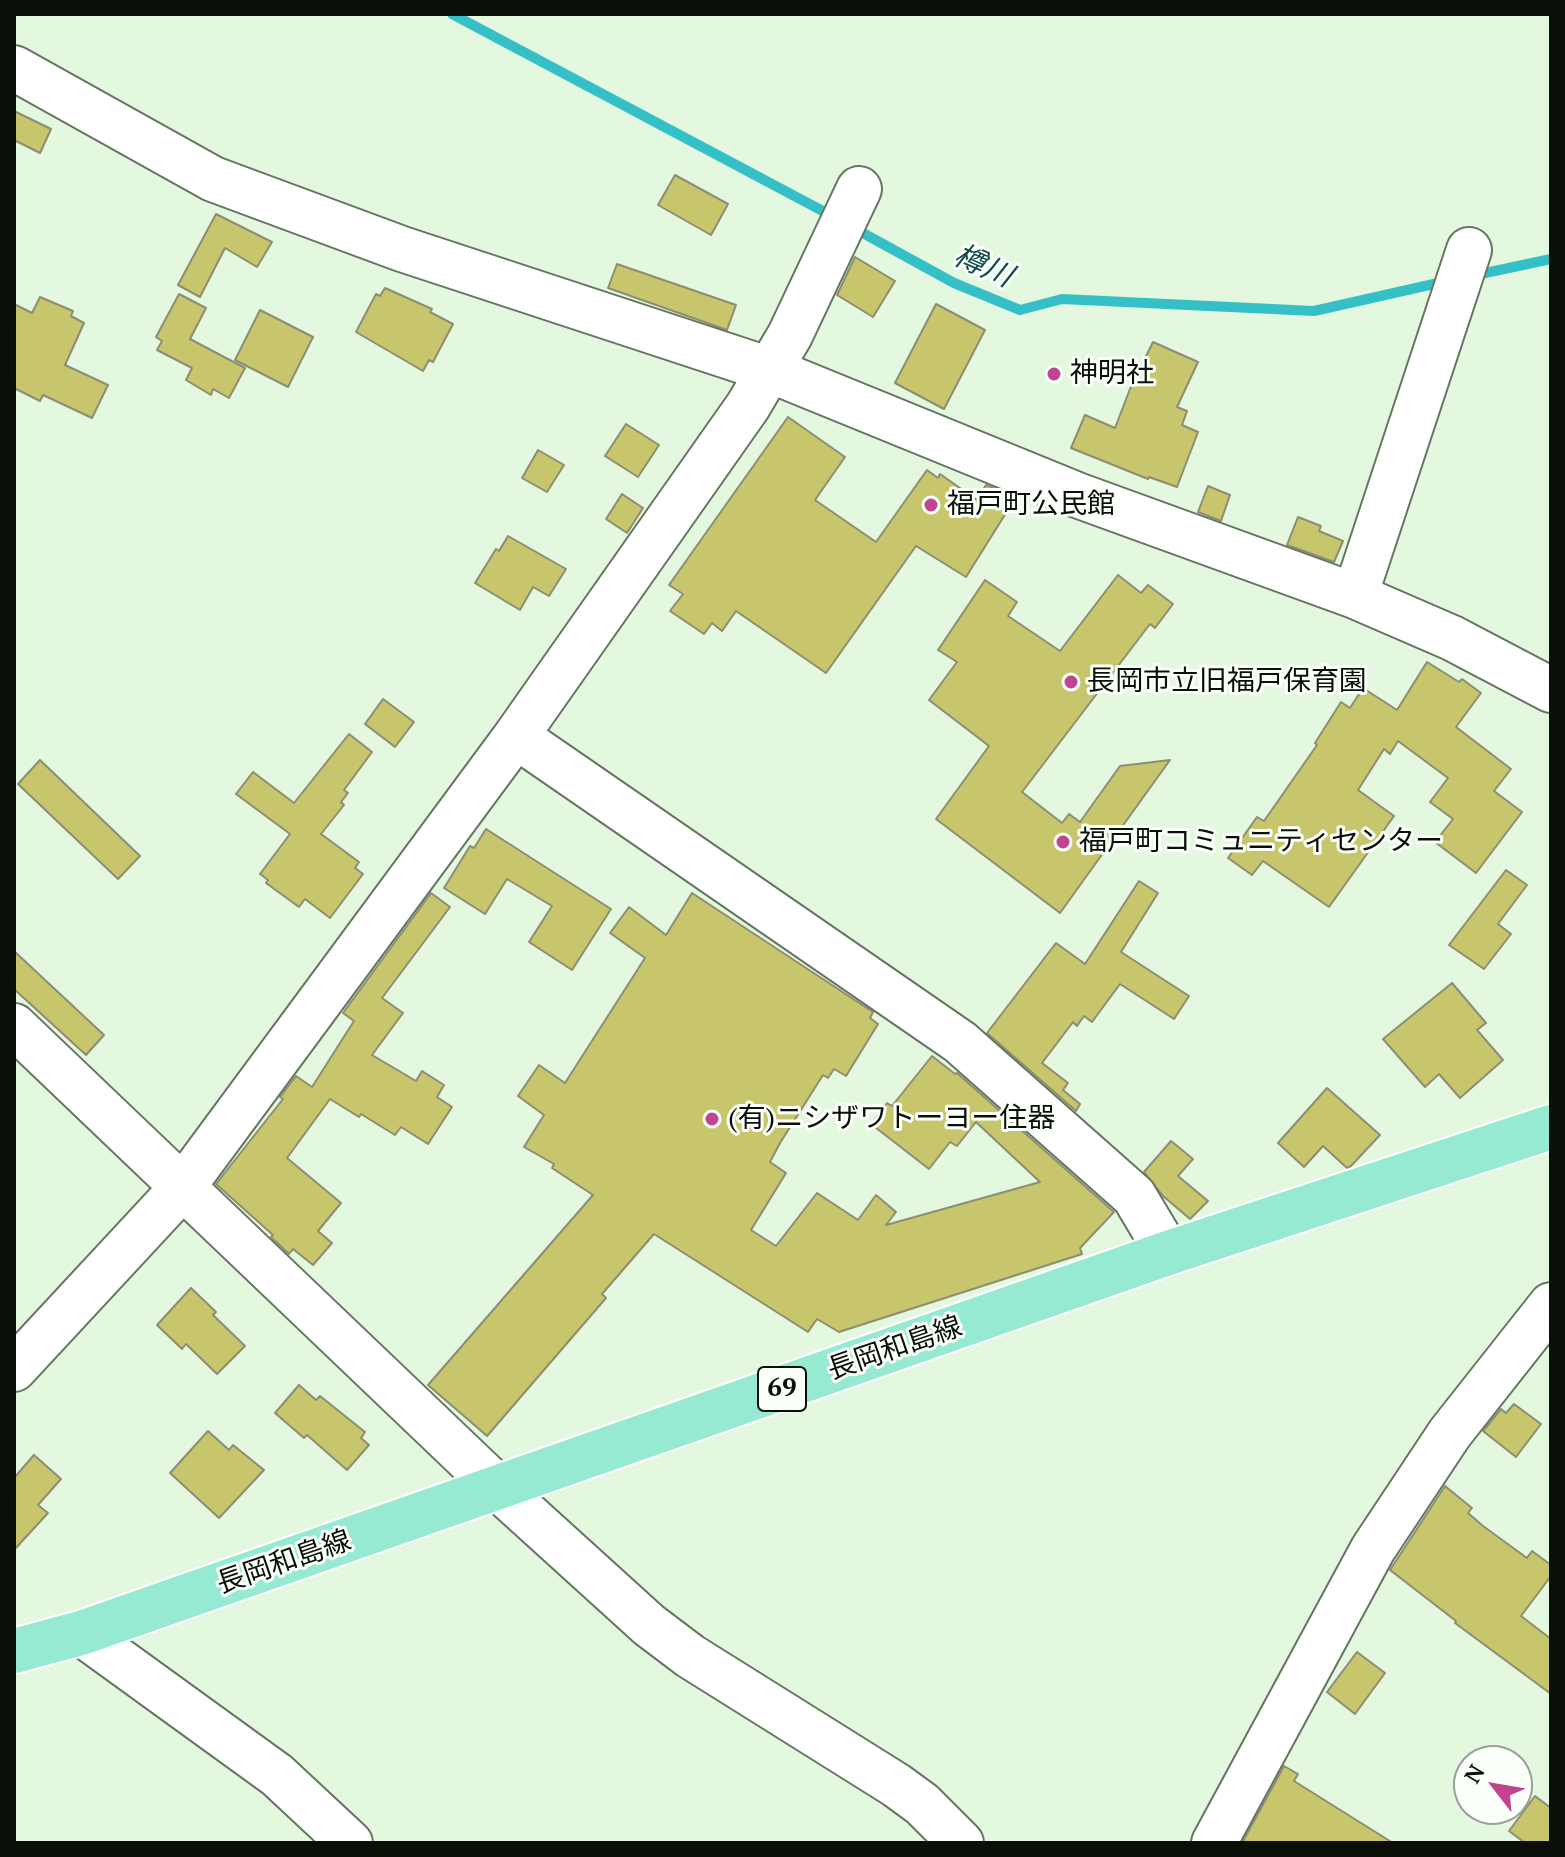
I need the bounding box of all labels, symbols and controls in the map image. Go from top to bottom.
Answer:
water label: 樽川 [948,238,1018,296]
place label: 神明社 [1070,357,1154,391]
marker: 神明社 [1045,365,1063,383]
place label: 福戸町公民館 [947,488,1115,522]
marker: 福戸町公民館 [922,496,940,514]
place label: 長岡市立旧福戸保育園 [1087,665,1367,699]
marker: 長岡市立旧福戸保育園 [1062,673,1080,691]
place label: 福戸町コミュニティセンター [1079,825,1443,859]
marker: 福戸町コミュニティセンター [1054,833,1072,851]
place label: (有)ニシザワトーヨー住器 [728,1102,1055,1136]
marker: (有)ニシザワトーヨー住器 [703,1110,721,1128]
street label: 長岡和島線 [823,1310,967,1388]
road number: 69 [758,1367,806,1411]
street label: 長岡和島線 [212,1524,356,1602]
north arrow [1453,1745,1533,1825]
text: N [1457,1759,1490,1788]

